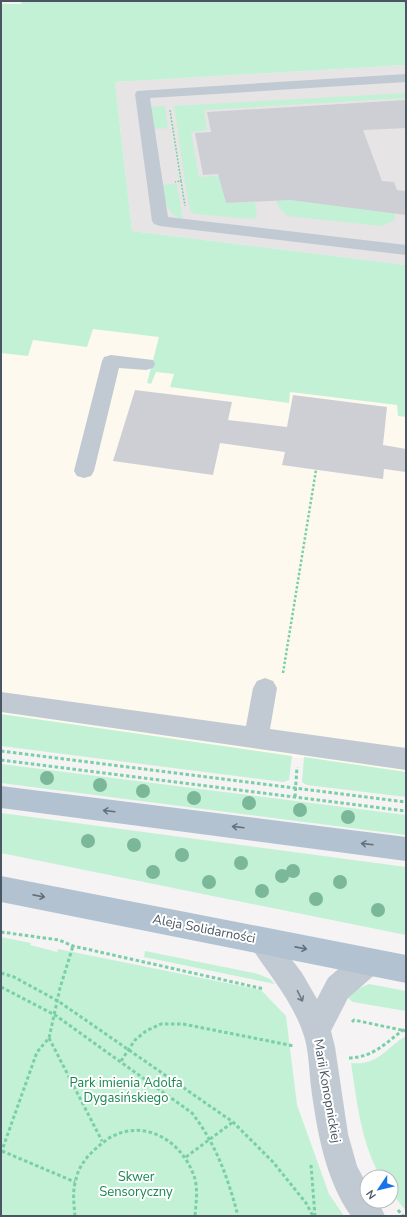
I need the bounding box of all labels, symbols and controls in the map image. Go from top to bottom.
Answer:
one-way arrow [103,807,116,815]
one-way arrow [232,824,245,831]
one-way arrow [361,840,374,848]
one-way arrow [32,893,45,901]
street label: Aleja Solidarności [151,910,257,948]
one-way arrow [294,945,307,953]
one-way arrow [297,990,304,1002]
street label: Marii Konopnickiej [309,1038,345,1144]
park label: Park imienia Adolfa Dygasińskiego [69,1074,183,1107]
park label: Skwer Sensoryczny [99,1168,173,1201]
north arrow [359,1169,399,1209]
text: N [363,1187,380,1202]

